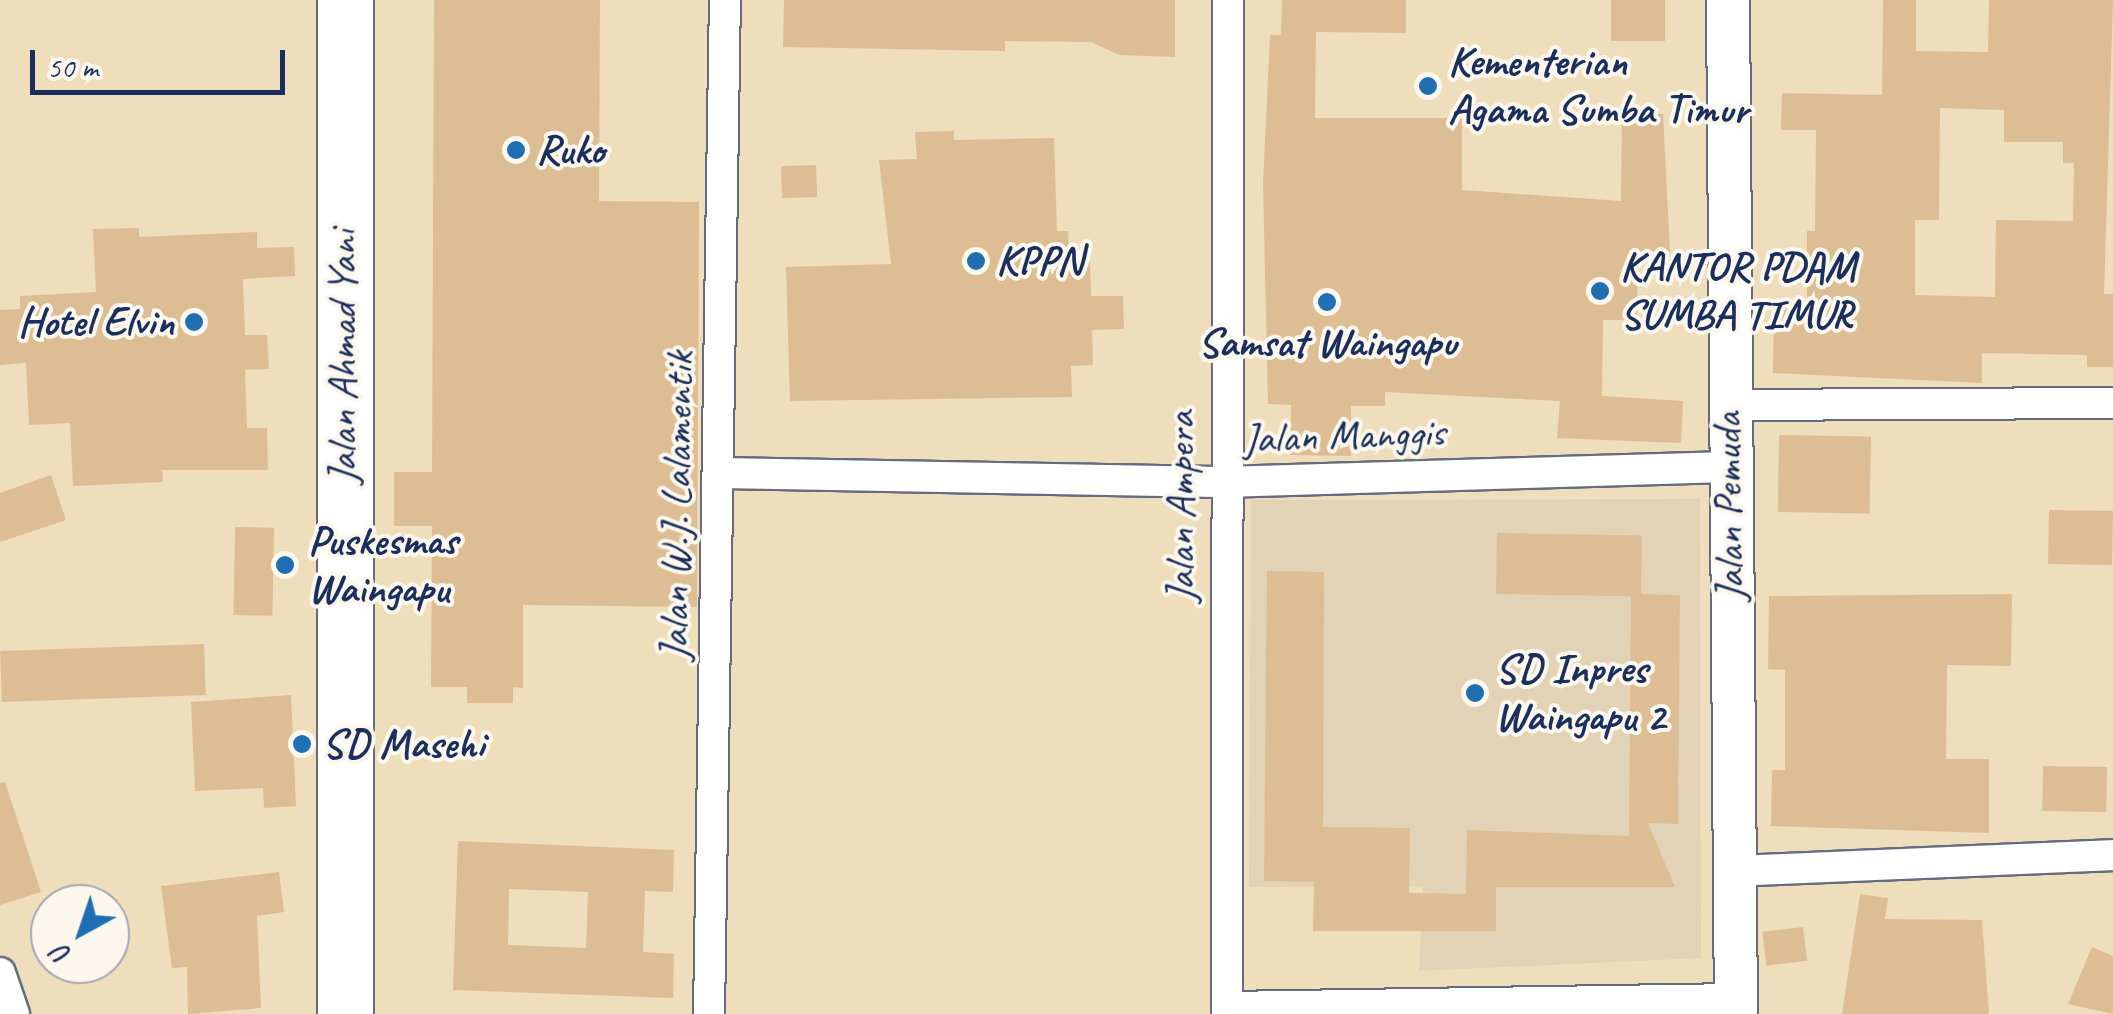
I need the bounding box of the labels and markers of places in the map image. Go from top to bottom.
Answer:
place label: Kementerian Agama Sumba Timur [1448,37,1744,136]
marker: Kementerian Agama Sumba Timur [1417,75,1439,97]
place label: Ruko [536,125,604,175]
marker: Ruko [505,139,527,161]
place label: KPPN [996,236,1083,286]
place label: KANTOR PDAM SUMBA TIMUR [1620,242,1856,340]
marker: KPPN [965,250,987,272]
marker: KANTOR PDAM SUMBA TIMUR [1589,280,1611,302]
marker: Samsat Waingapu [1316,291,1338,313]
place label: Hotel Elvin [18,297,174,347]
marker: Hotel Elvin [183,311,205,333]
place label: Samsat Waingapu [1197,318,1457,368]
place label: Puskesmas Waingapu [308,516,457,614]
marker: Puskesmas Waingapu [272,552,298,578]
place label: SD Inpres Waingapu 2 [1495,644,1665,742]
marker: SD Inpres Waingapu 2 [1464,682,1486,704]
place label: SD Masehi [322,719,484,769]
marker: SD Masehi [291,733,313,755]

